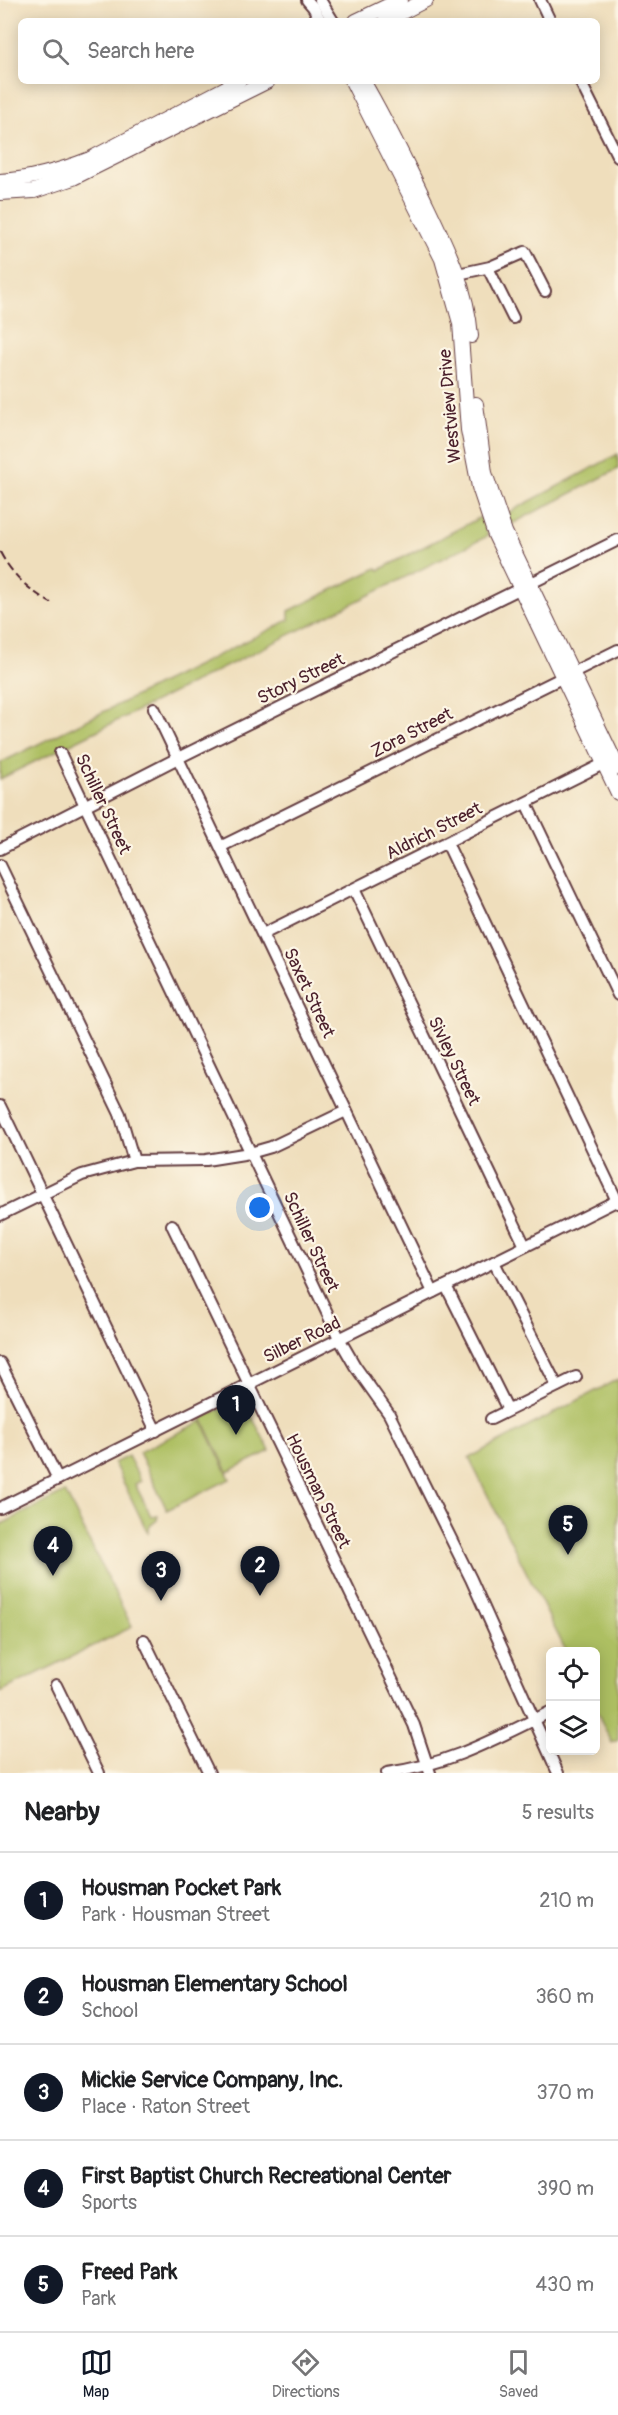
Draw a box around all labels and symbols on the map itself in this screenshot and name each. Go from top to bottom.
street label: Westview Drive [434,348,466,464]
street label: Story Street [254,648,349,710]
street label: Zora Street [367,702,457,763]
street label: Schiller Street [70,750,137,858]
street label: Aldrich Street [382,797,487,865]
street label: Saxet Street [278,944,340,1042]
street label: Sivley Street [423,1013,486,1110]
street label: Schiller Street [278,1188,345,1296]
your location [245,1193,274,1222]
street label: Silber Road [260,1311,344,1369]
pin: 1 [216,1386,256,1435]
street label: Housman Street [280,1430,356,1553]
pin: 5 [548,1506,588,1555]
pin: 4 [34,1526,72,1576]
pin: 2 [240,1546,280,1596]
pin: 3 [142,1552,180,1601]

